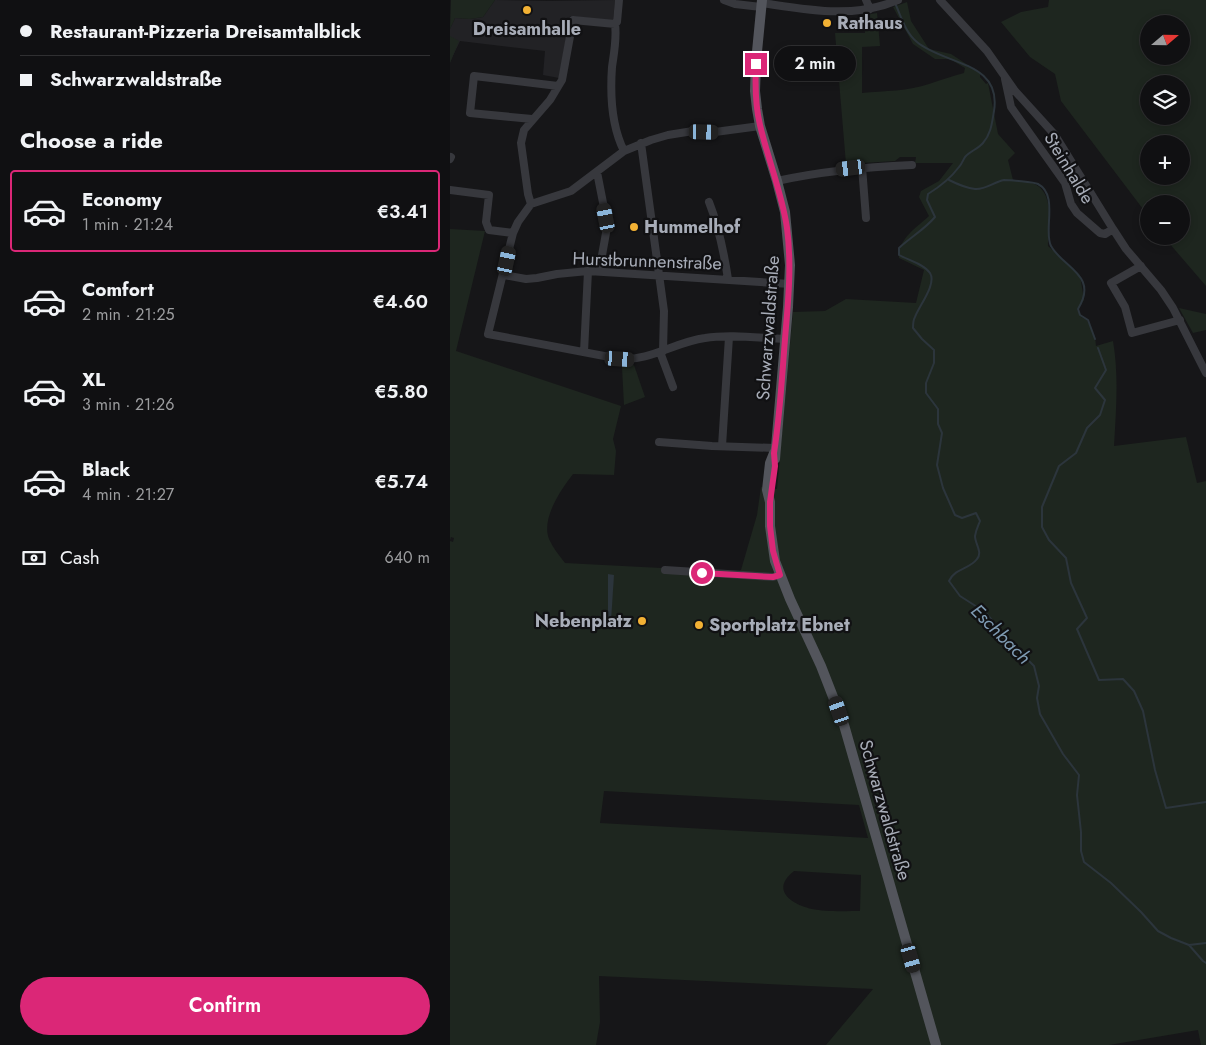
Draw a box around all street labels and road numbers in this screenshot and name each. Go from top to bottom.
street label: Steinhalde [1037,127,1101,209]
street label: Hurstbrunnenstraße [572,245,722,277]
street label: Schwarzwaldstraße [750,255,786,401]
street label: Schwarzwaldstraße [853,737,917,883]

